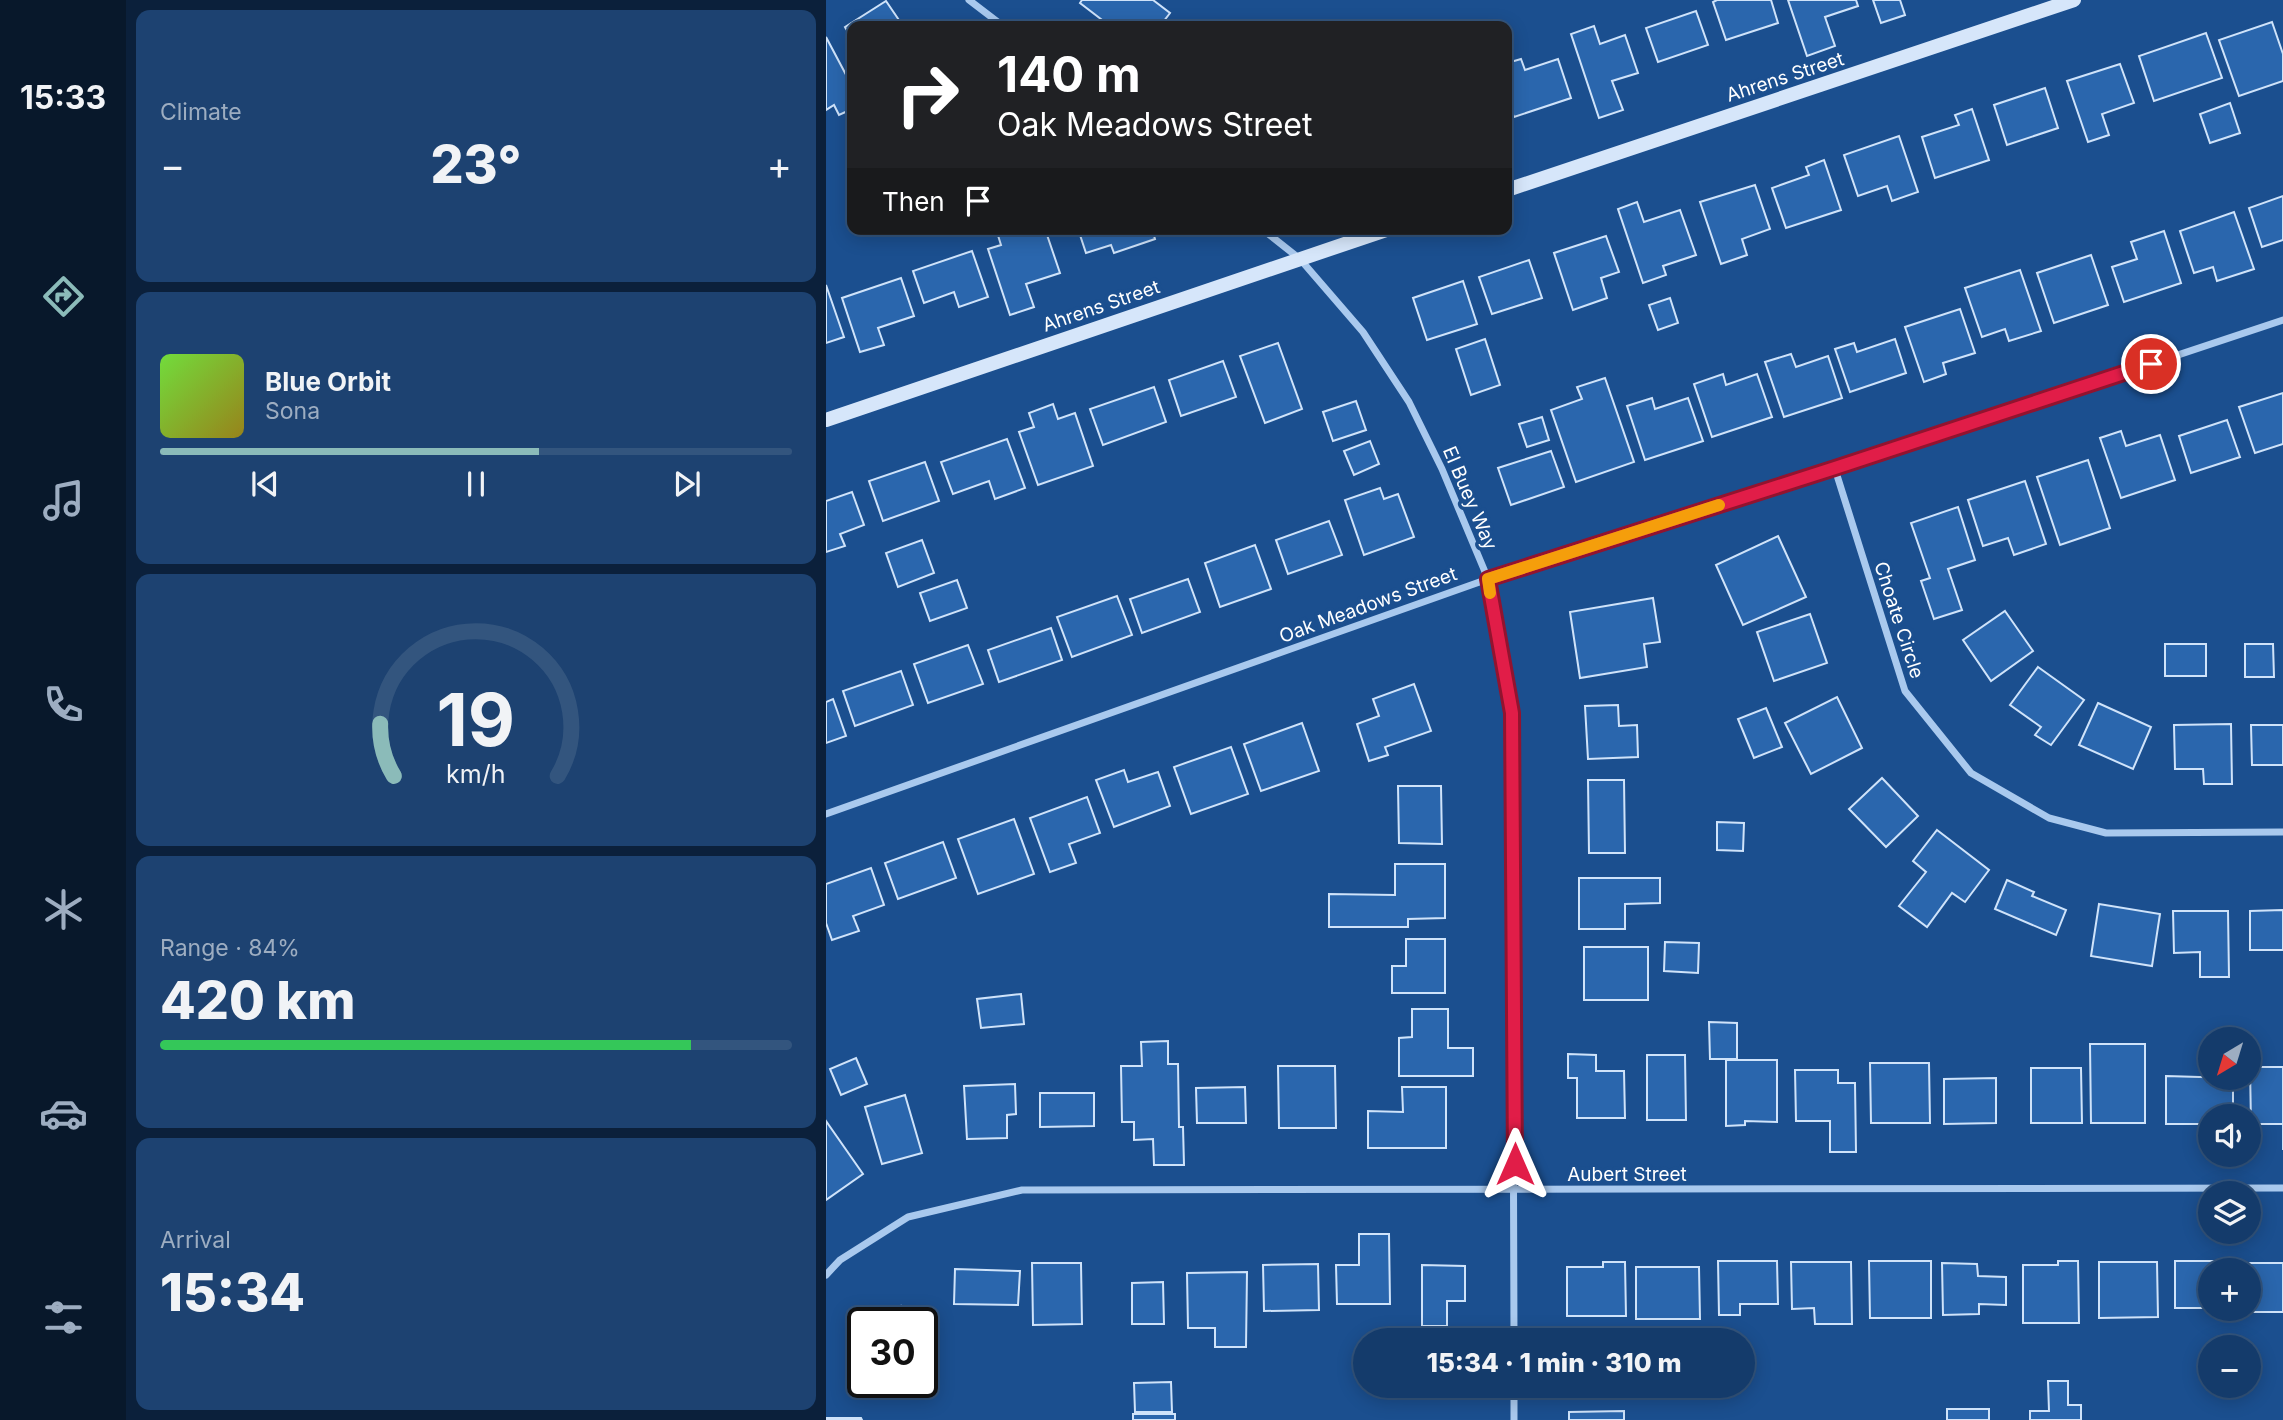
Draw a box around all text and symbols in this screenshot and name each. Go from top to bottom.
text: 140 m [997,45,1141,104]
street label: Ahrens Street [1723,47,1847,107]
icon: right [882,49,973,140]
text: 15:33 [20,78,106,117]
text: Climate [160,98,242,126]
text: Oak Meadows Street [997,105,1312,144]
text: 23° [430,133,522,196]
text: − [160,142,185,188]
text: + [767,142,792,188]
icon: arrive [959,182,997,220]
text: Then [882,186,945,217]
icon: directions [39,272,88,321]
street label: Ahrens Street [1039,275,1163,337]
pin [2121,334,2181,394]
icon: arrive [2132,345,2170,383]
text: Blue Orbit [265,366,391,397]
text: Sona [265,397,320,425]
street label: El Buey Way [1438,443,1502,554]
icon: previous [246,465,284,503]
icon: pause [457,465,495,503]
icon: next [668,465,706,503]
icon: music [39,476,88,525]
street label: Choate Circle [1869,559,1929,681]
street label: Oak Meadows Street [1276,562,1460,648]
text: 19 [437,675,515,764]
icon: phone [39,680,88,729]
text: km/h [446,759,506,789]
icon: climate [39,885,88,934]
text: Range · 84% [160,934,300,962]
text: 420 km [160,969,355,1032]
north arrow [2198,1027,2261,1090]
map controls [2198,1027,2261,1398]
icon: car [39,1089,88,1138]
button: sound [2198,1104,2261,1167]
position arrow [1478,1127,1552,1201]
street label: Aubert Street [1567,1163,1687,1186]
button: layers [2198,1181,2261,1244]
text: Arrival [160,1226,231,1254]
button: + [2198,1258,2261,1321]
text: 15:34 [160,1261,305,1324]
icon: filters [39,1293,88,1342]
speed limit sign: 30 [847,1307,938,1398]
button: − [2198,1335,2261,1398]
text: 15:34 · 1 min · 310 m [1426,1347,1682,1378]

